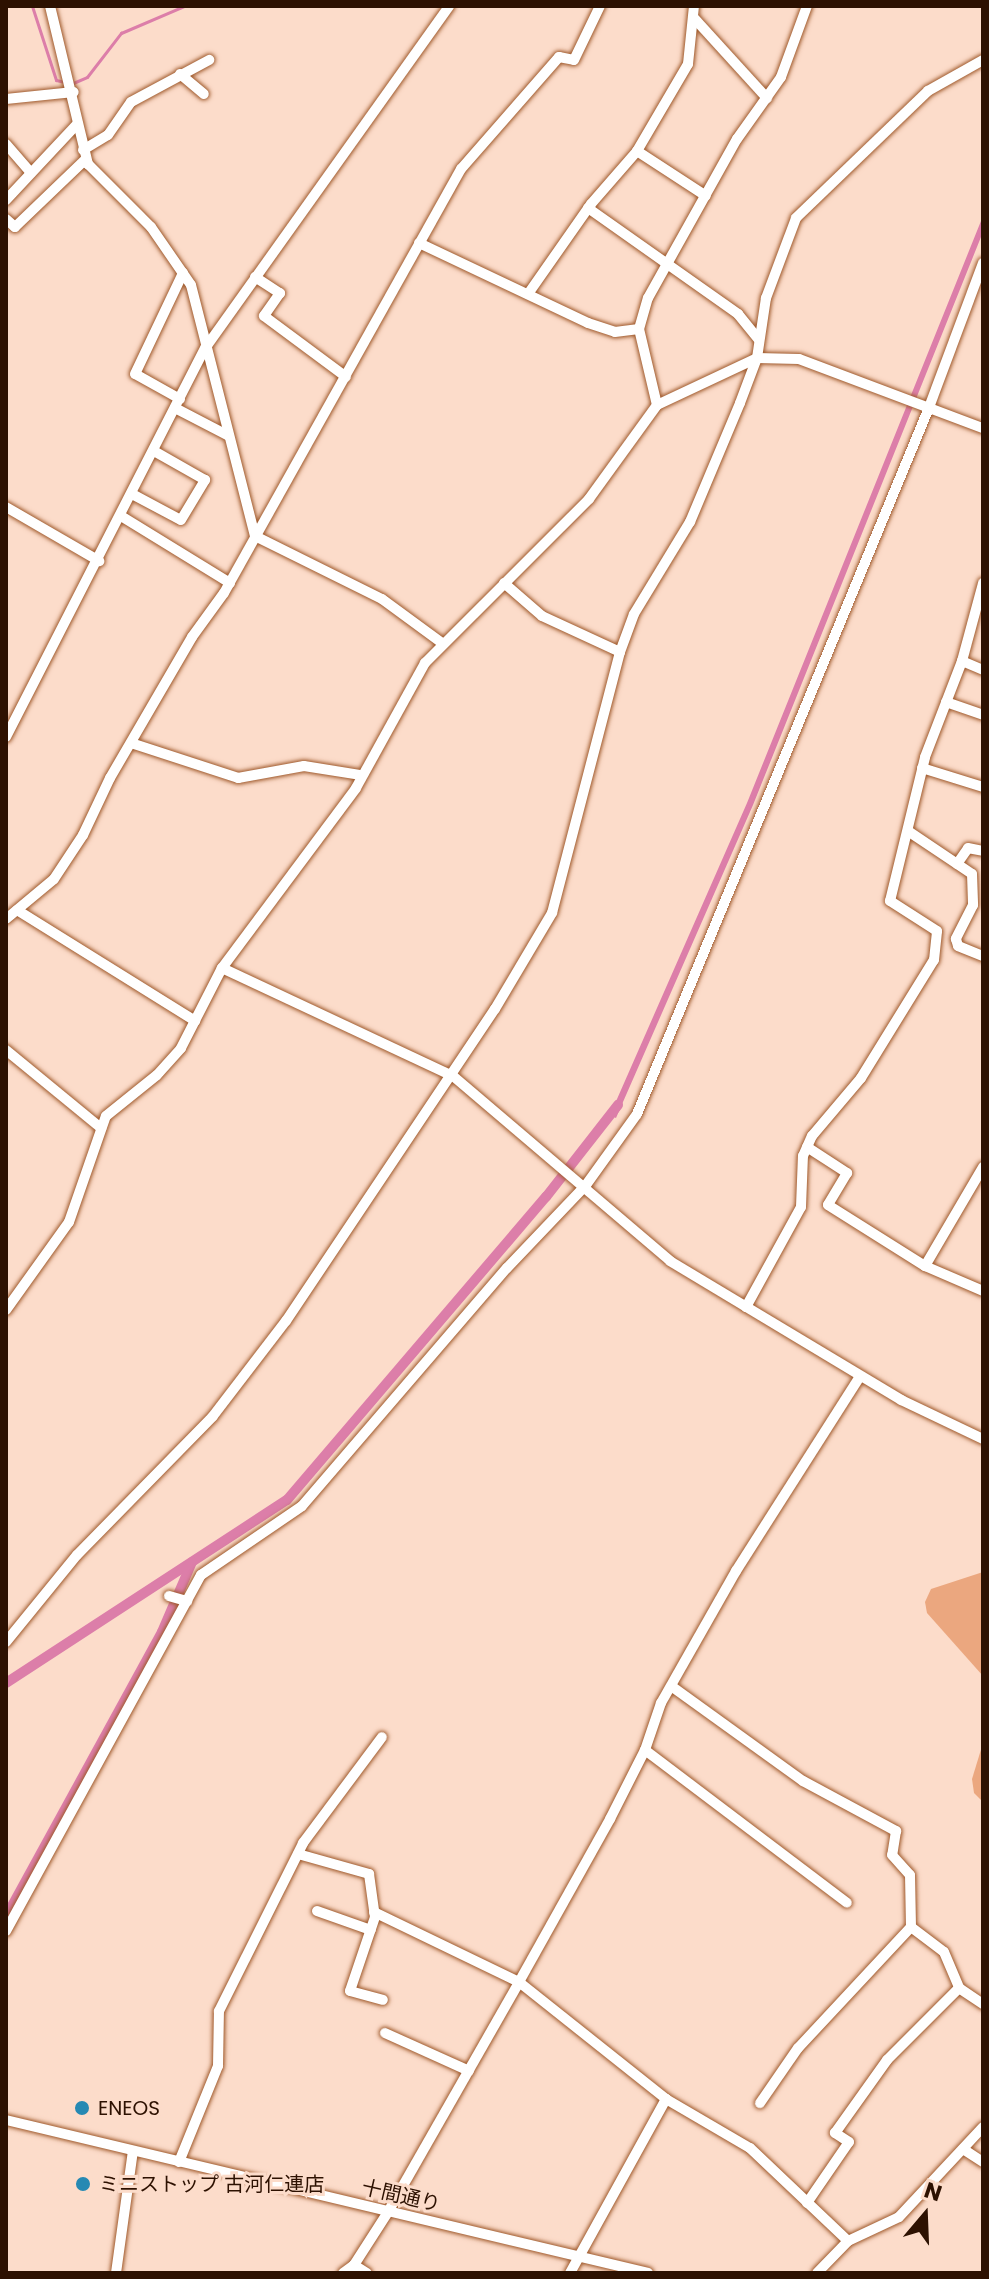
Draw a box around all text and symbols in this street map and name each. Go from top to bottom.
place label: ENEOS [98,2096,160,2120]
marker: ENEOS [73,2099,91,2117]
place label: ミニストップ 古河仁連店 [99,2172,324,2196]
text: N [920,2174,946,2209]
marker: ミニストップ 古河仁連店 [74,2175,92,2193]
street label: 十間通り [359,2175,443,2217]
north arrow [885,2175,965,2255]

